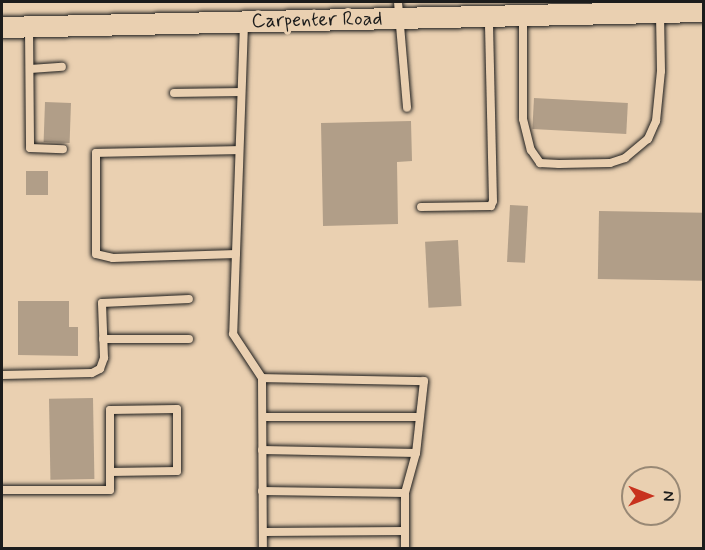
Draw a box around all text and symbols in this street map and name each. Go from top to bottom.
street label: Carpenter Road [251,7,383,33]
north arrow [621,466,681,526]
text: N [657,491,678,501]

